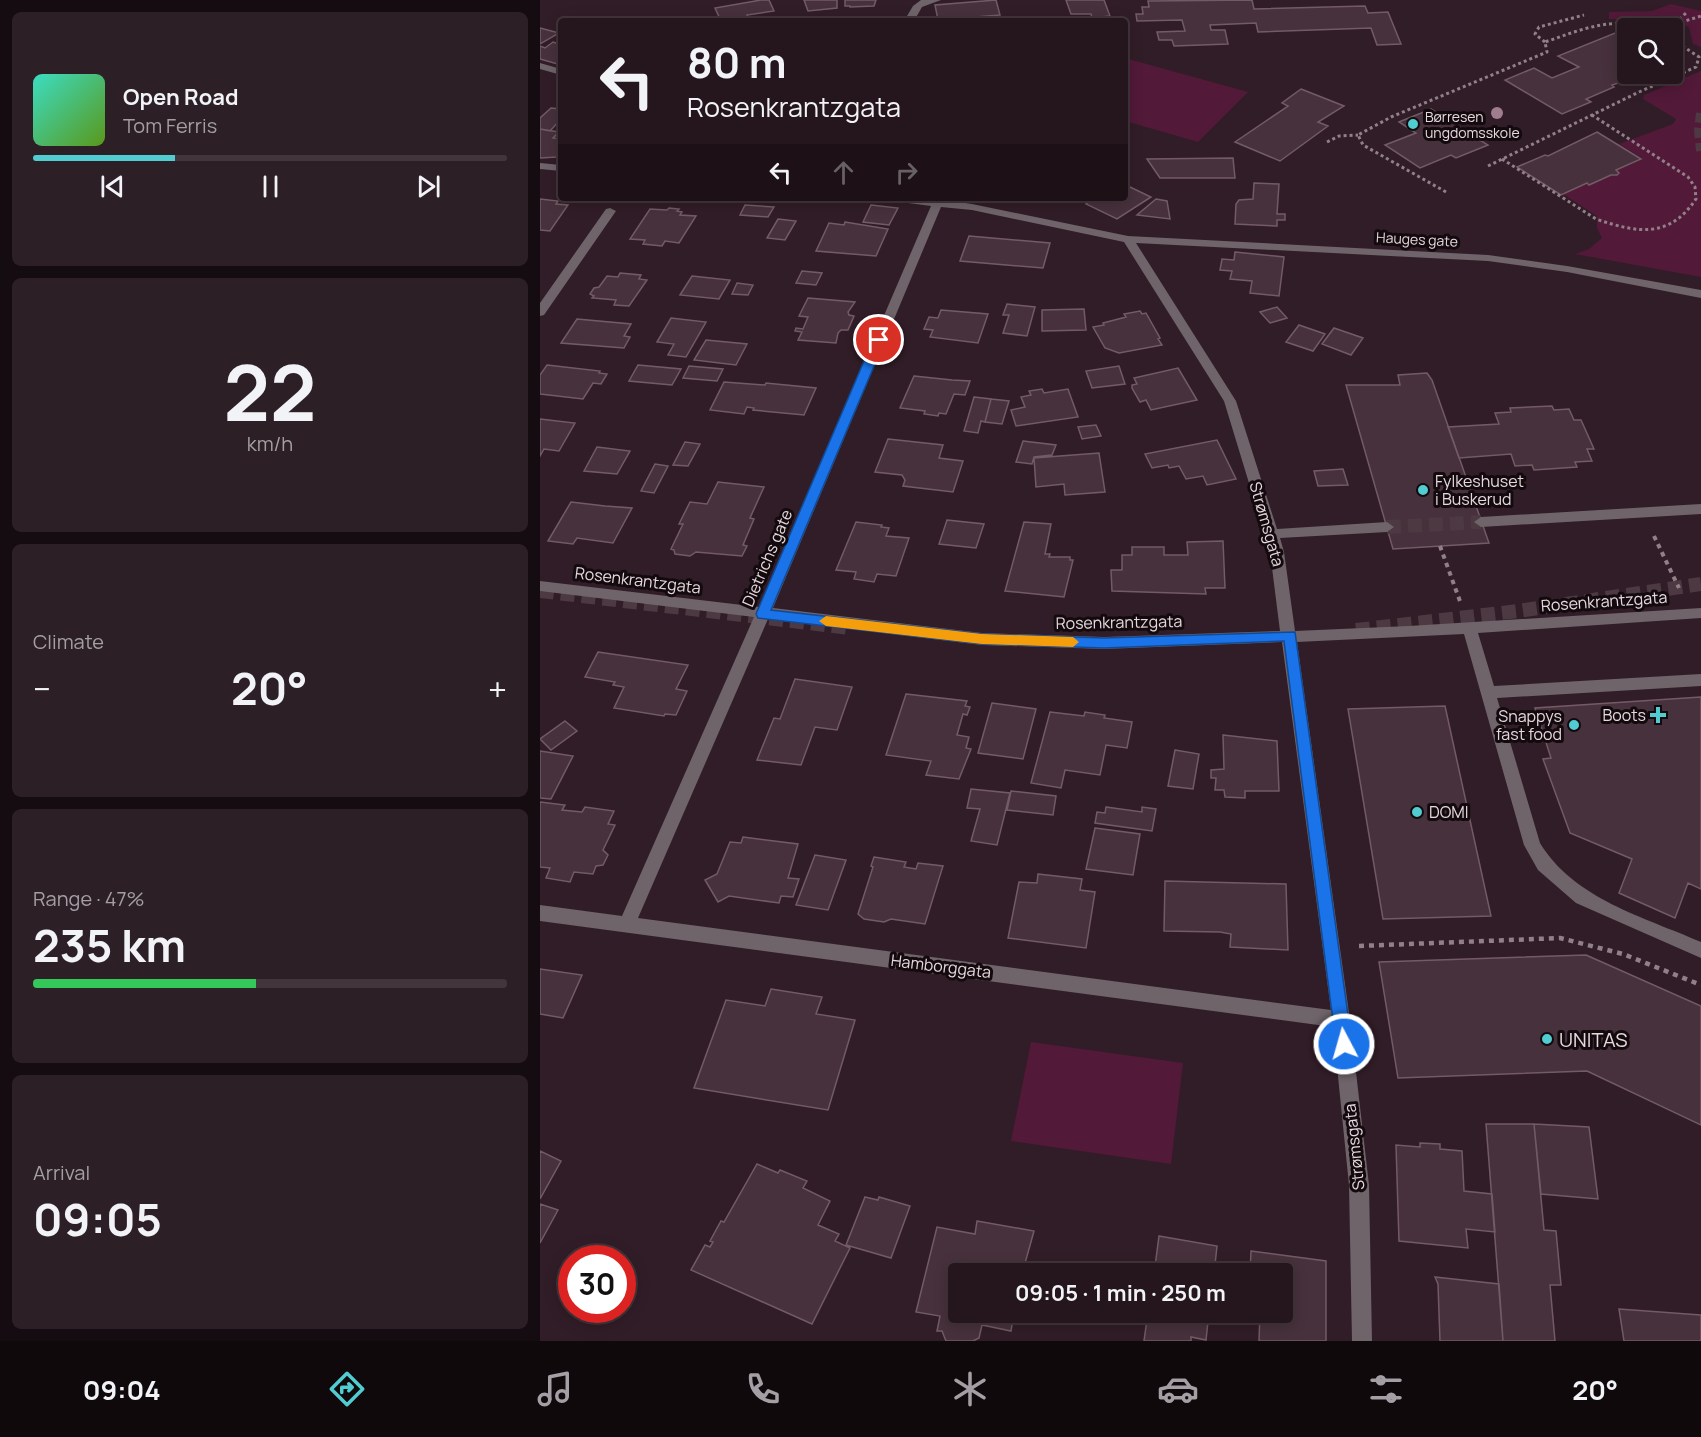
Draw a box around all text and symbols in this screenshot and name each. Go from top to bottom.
map controls [1617,18,1683,84]
button: search [1617,18,1683,84]
text: 80 m [687,33,787,91]
icon: left [588,42,666,120]
text: Open Road [123,82,238,112]
text: Rosenkrantzgata [687,88,901,125]
place label: Børresen ungdomsskole [1425,107,1520,142]
text: Tom Ferris [123,112,217,139]
marker: Børresen ungdomsskole [1406,117,1420,131]
icon: left [764,156,797,189]
icon: ahead [827,156,860,189]
icon: right [890,156,923,189]
icon: previous [96,170,129,203]
icon: pause [254,170,287,203]
icon: next [412,170,445,203]
street label: Hauges gate [1376,227,1458,251]
pin [853,314,904,365]
icon: arrive [862,323,895,356]
text: 22 [224,338,316,444]
text: km/h [247,430,293,457]
place label: Fylkeshuset i Buskerud [1435,470,1524,510]
street label: Strømsgata [1244,479,1290,569]
marker: Fylkeshuset i Buskerud [1416,483,1430,497]
street label: Dietrichs gate [737,506,797,610]
street label: Rosenkrantzgata [574,561,702,599]
street label: Rosenkrantzgata [1540,586,1668,616]
street label: Rosenkrantzgata [1055,610,1183,634]
text: Climate [33,628,104,655]
text: 20° [231,657,308,719]
text: − [33,666,51,711]
text: + [488,666,507,711]
place label: Boots [1602,704,1646,726]
place label: Snappys fast food [1496,705,1562,745]
marker: Boots [1651,708,1665,722]
marker: Snappys fast food [1567,718,1581,732]
place label: DOMI [1429,801,1469,823]
marker: DOMI [1410,805,1424,819]
text: Range · 47% [33,885,145,912]
text: 235 km [33,914,186,976]
street label: Hamborggata [890,949,992,983]
position arrow [1312,1012,1376,1076]
place label: UNITAS [1559,1026,1628,1053]
marker: UNITAS [1540,1032,1554,1046]
street label: Strømsgata [1339,1103,1369,1191]
text: Arrival [33,1159,90,1186]
text: 09:05 [33,1188,162,1250]
speed limit sign: 30 [558,1245,636,1323]
text: 09:05 · 1 min · 250 m [1015,1278,1226,1308]
icon: directions [326,1368,368,1410]
icon: music [534,1368,576,1410]
icon: phone [742,1368,784,1410]
icon: climate [949,1368,991,1410]
icon: car [1157,1368,1199,1410]
icon: filters [1365,1368,1407,1410]
text: 09:04 [83,1371,161,1408]
text: 20° [1572,1371,1618,1408]

